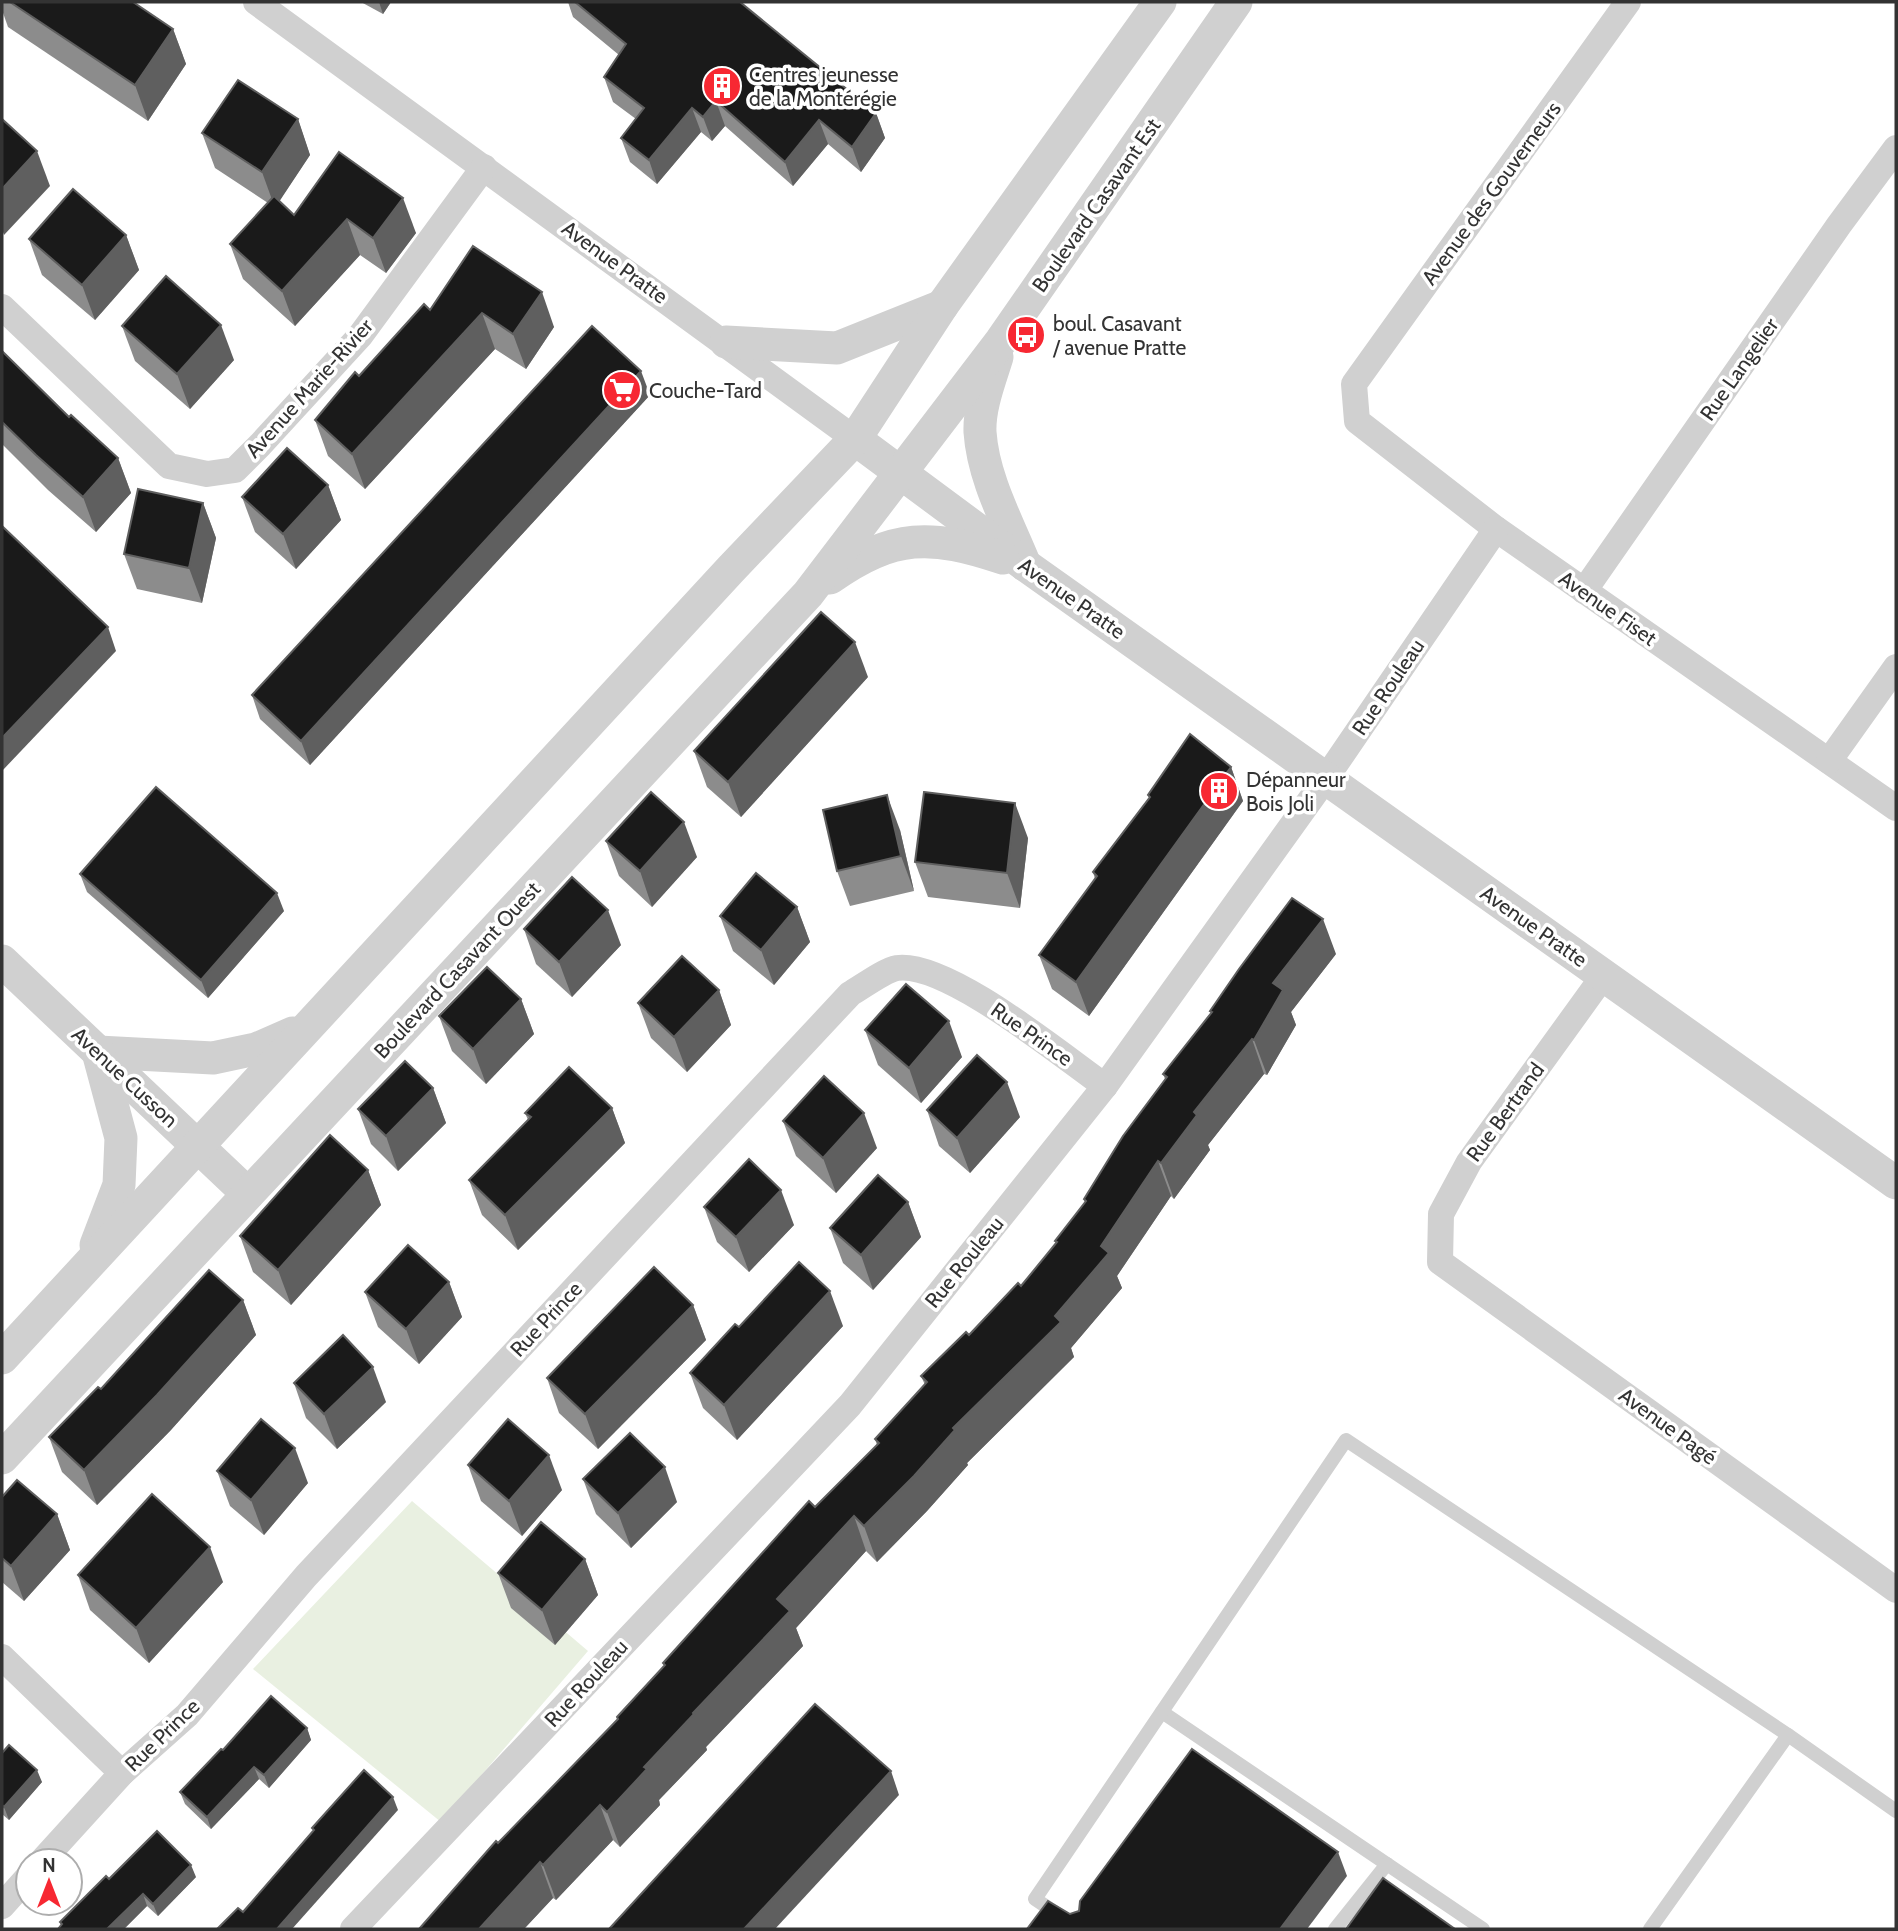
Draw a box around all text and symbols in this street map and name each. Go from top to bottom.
place label: Centres jeunesse de la Montérégie [749,62,899,111]
building icon: Centres jeunesse de la Montérégie [701,65,743,107]
street label: Avenue des Gouverneurs [1416,96,1566,289]
street label: Boulevard Casavant Est [1027,113,1165,297]
street label: Avenue Pratte [557,215,673,309]
place label: boul. Casavant / avenue Pratte [1052,311,1187,360]
street label: Avenue Marie-Rivier [240,313,378,463]
street label: Rue Langelier [1695,313,1784,425]
bus stop icon: boul. Casavant / avenue Pratte [1005,314,1047,356]
supermarket icon: Couche-Tard [601,369,643,411]
place label: Couche-Tard [649,378,762,403]
street label: Avenue Pratte [1014,552,1130,644]
street label: Avenue Fiset [1554,565,1662,651]
street label: Rue Rouleau [1347,634,1429,740]
place label: Dépanneur Bois Joli [1246,767,1346,816]
building icon: Dépanneur Bois Joli [1198,770,1240,812]
street label: Boulevard Casavant Ouest [369,877,545,1063]
street label: Avenue Pratte [1476,880,1592,972]
street label: Rue Prince [986,997,1078,1071]
street label: Avenue Cusson [67,1022,183,1132]
street label: Rue Bertrand [1461,1058,1549,1166]
street label: Rue Rouleau [920,1211,1008,1313]
street label: Rue Prince [505,1276,587,1362]
street label: Avenue Pagé [1614,1382,1722,1470]
street label: Rue Rouleau [539,1634,633,1732]
street label: Rue Prince [120,1693,205,1777]
north arrow [14,1847,84,1917]
text: N [42,1854,56,1877]

